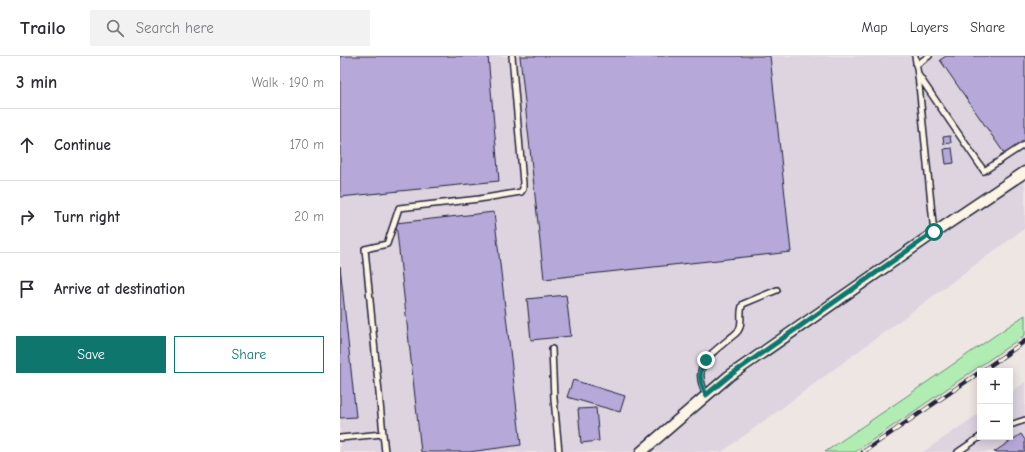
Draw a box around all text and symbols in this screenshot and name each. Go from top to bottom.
search box [90,10,370,46]
text: Trailo [20,17,66,39]
icon: search [104,17,126,39]
text: Search here [136,19,214,37]
text: Map [861,19,888,36]
text: Layers [910,19,948,36]
text: Share [970,19,1005,36]
text: 3 min [16,73,57,92]
text: Walk · 190 m [252,75,324,90]
icon: ahead [16,134,38,156]
text: Continue [54,136,111,154]
text: 170 m [290,137,324,152]
icon: right [16,206,38,228]
text: Turn right [54,208,120,226]
text: 20 m [294,209,324,224]
route start [925,223,943,241]
icon: arrive [16,278,38,300]
text: Arrive at destination [54,280,185,298]
button: Save [16,336,166,373]
button: Share [174,336,324,373]
route end [697,351,715,369]
map controls [977,368,1013,440]
button: + [977,368,1013,404]
button: − [977,404,1013,440]

